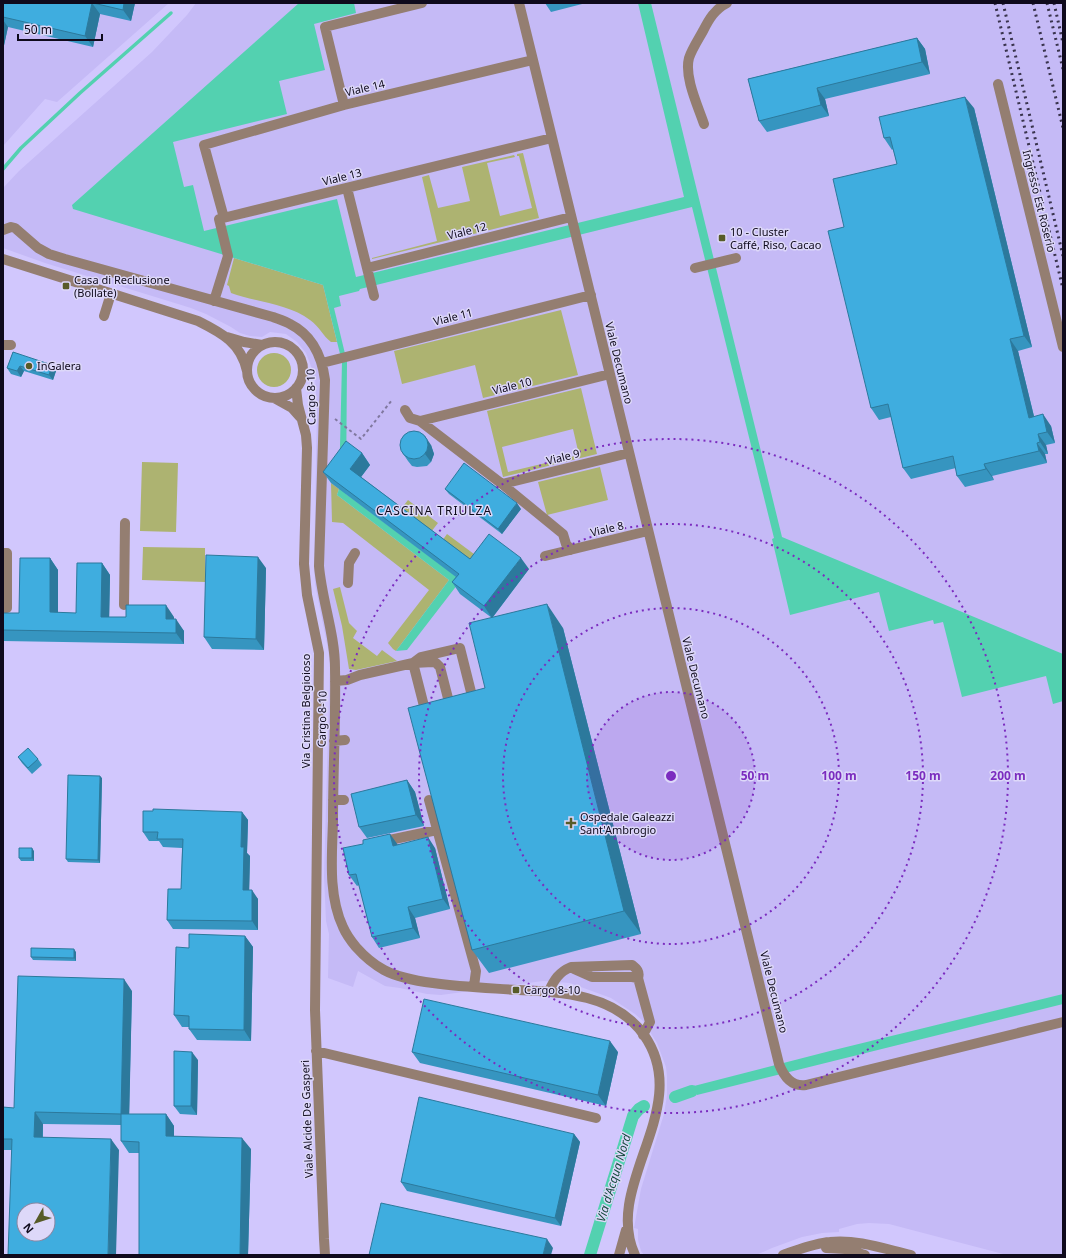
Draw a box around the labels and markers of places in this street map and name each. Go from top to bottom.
place label: 10 - Cluster Caffé, Riso, Cacao [730,224,822,252]
marker: 10 - Cluster Caffé, Riso, Cacao [717,233,727,243]
place label: Casa di Reclusione (Bollate) [74,272,170,300]
marker: Casa di Reclusione (Bollate) [61,281,71,291]
place label: InGalera [37,358,81,373]
marker: InGalera [24,361,34,371]
centre of rings [664,769,678,783]
place label: Ospedale Galeazzi Sant'Ambrogio [580,809,674,837]
marker: Ospedale Galeazzi Sant'Ambrogio [565,817,577,829]
place label: Cargo 8-10 [524,982,580,997]
marker: Cargo 8-10 [511,985,521,995]

